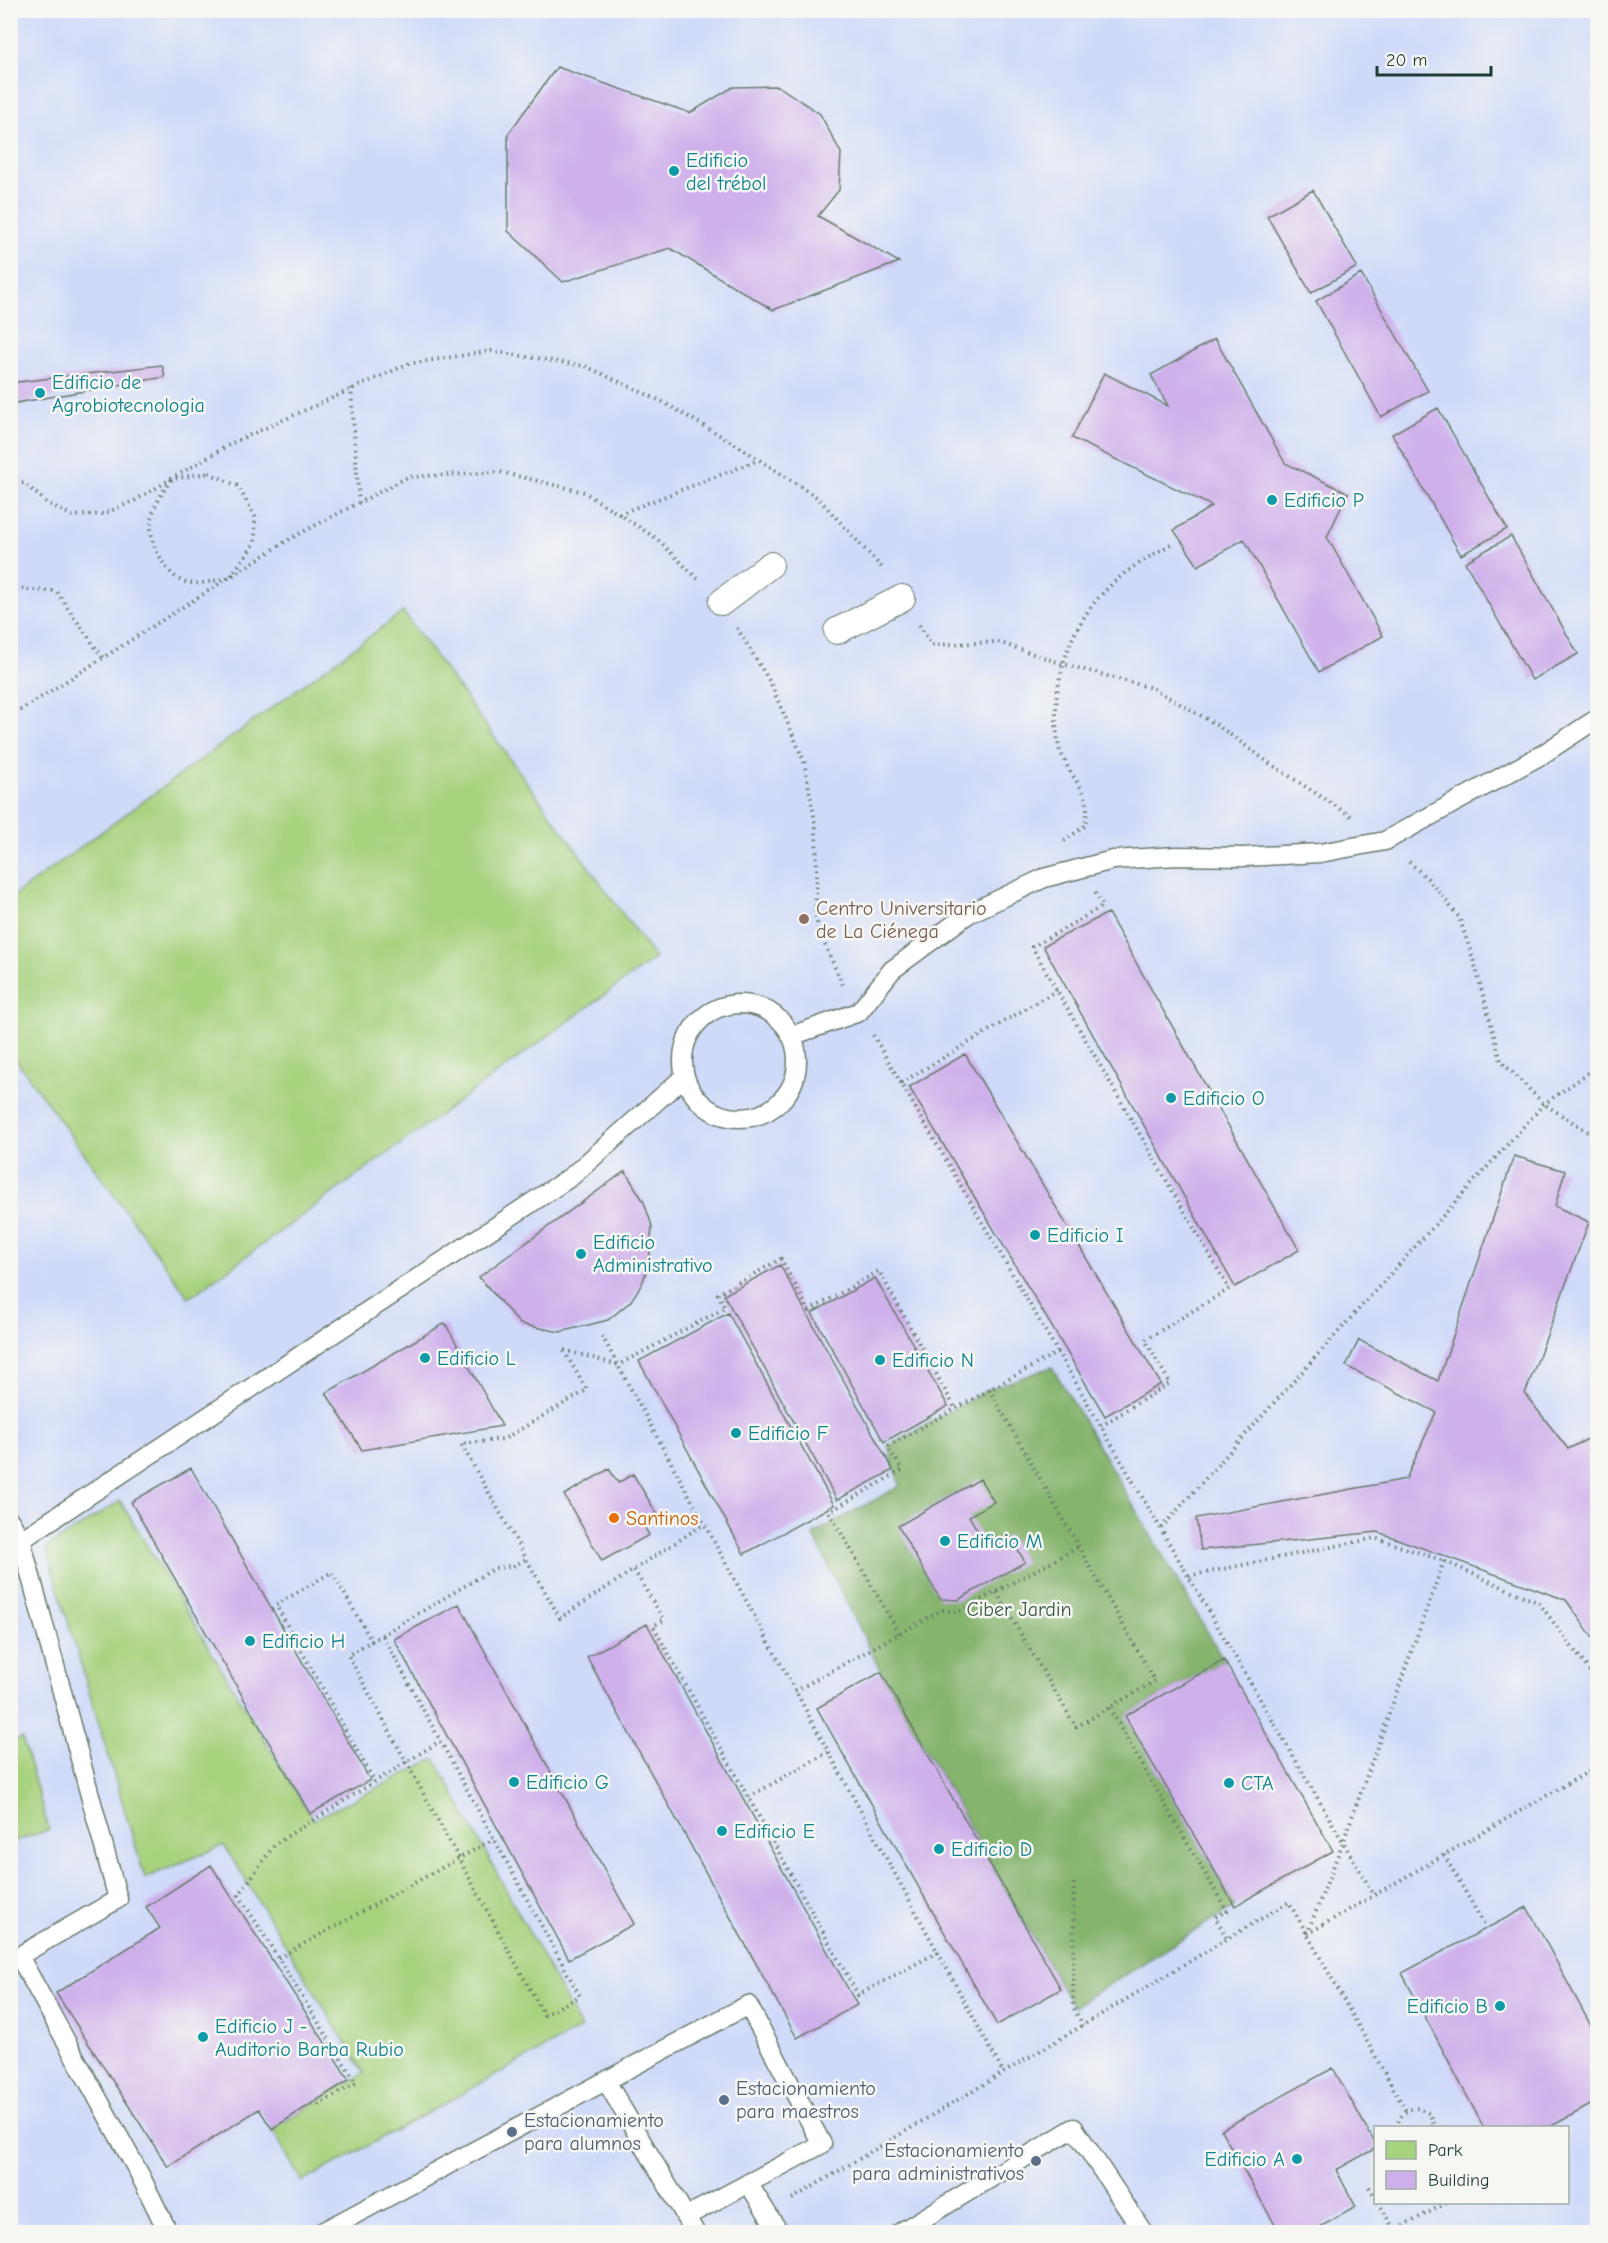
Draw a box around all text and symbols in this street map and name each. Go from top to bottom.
scale bar [1377,39,1491,77]
text: 20 m [1386,50,1427,71]
place label: Edificio del trébol [686,149,766,195]
marker: Edificio del trébol [667,164,681,178]
place label: Edificio de Agrobiotecnologia [52,371,205,417]
marker: Edificio de Agrobiotecnologia [33,386,47,400]
place label: Edificio P [1284,489,1364,512]
marker: Edificio P [1265,493,1279,507]
place label: Centro Universitario de La Ciénega [816,897,987,943]
marker: Centro Universitario de La Ciénega [797,912,811,926]
place label: Edificio O [1183,1087,1265,1110]
marker: Edificio O [1164,1091,1178,1105]
place label: Edificio I [1047,1224,1124,1247]
marker: Edificio I [1028,1228,1042,1242]
place label: Edificio Administrativo [593,1231,713,1277]
marker: Edificio Administrativo [574,1247,588,1261]
place label: Edificio L [437,1347,516,1370]
place label: Edificio N [892,1349,974,1372]
marker: Edificio L [418,1351,432,1365]
marker: Edificio N [873,1353,887,1367]
place label: Edificio F [748,1422,829,1445]
marker: Edificio F [729,1426,743,1440]
place label: Santinos [626,1507,699,1530]
marker: Santinos [607,1511,621,1525]
place label: Edificio M [957,1530,1043,1553]
marker: Edificio M [938,1534,952,1548]
park label: Ciber Jardin [966,1598,1072,1621]
place label: Edificio H [262,1630,345,1653]
marker: Edificio H [243,1634,257,1648]
place label: Edificio G [526,1771,609,1794]
place label: CTA [1241,1772,1274,1795]
marker: Edificio G [507,1775,521,1789]
marker: CTA [1222,1776,1236,1790]
place label: Edificio E [734,1820,815,1843]
marker: Edificio E [715,1824,729,1838]
place label: Edificio D [951,1838,1032,1861]
marker: Edificio D [932,1842,946,1856]
place label: Edificio B [1407,1995,1488,2018]
marker: Edificio B [1493,1999,1507,2013]
place label: Edificio J - Auditorio Barba Rubio [215,2015,404,2061]
marker: Edificio J - Auditorio Barba Rubio [196,2030,210,2044]
place label: Estacionamiento para maestros [736,2077,876,2123]
marker: Estacionamiento para maestros [717,2093,731,2107]
place label: Estacionamiento para alumnos [524,2109,664,2155]
marker: Estacionamiento para alumnos [505,2125,519,2139]
legend [1374,2126,1569,2204]
place label: Estacionamiento para administrativos [852,2139,1024,2185]
text: Park [1428,2140,1463,2161]
place label: Edificio A [1205,2148,1285,2171]
marker: Edificio A [1290,2152,1304,2166]
marker: Estacionamiento para administrativos [1029,2154,1043,2168]
text: Building [1428,2170,1490,2191]

